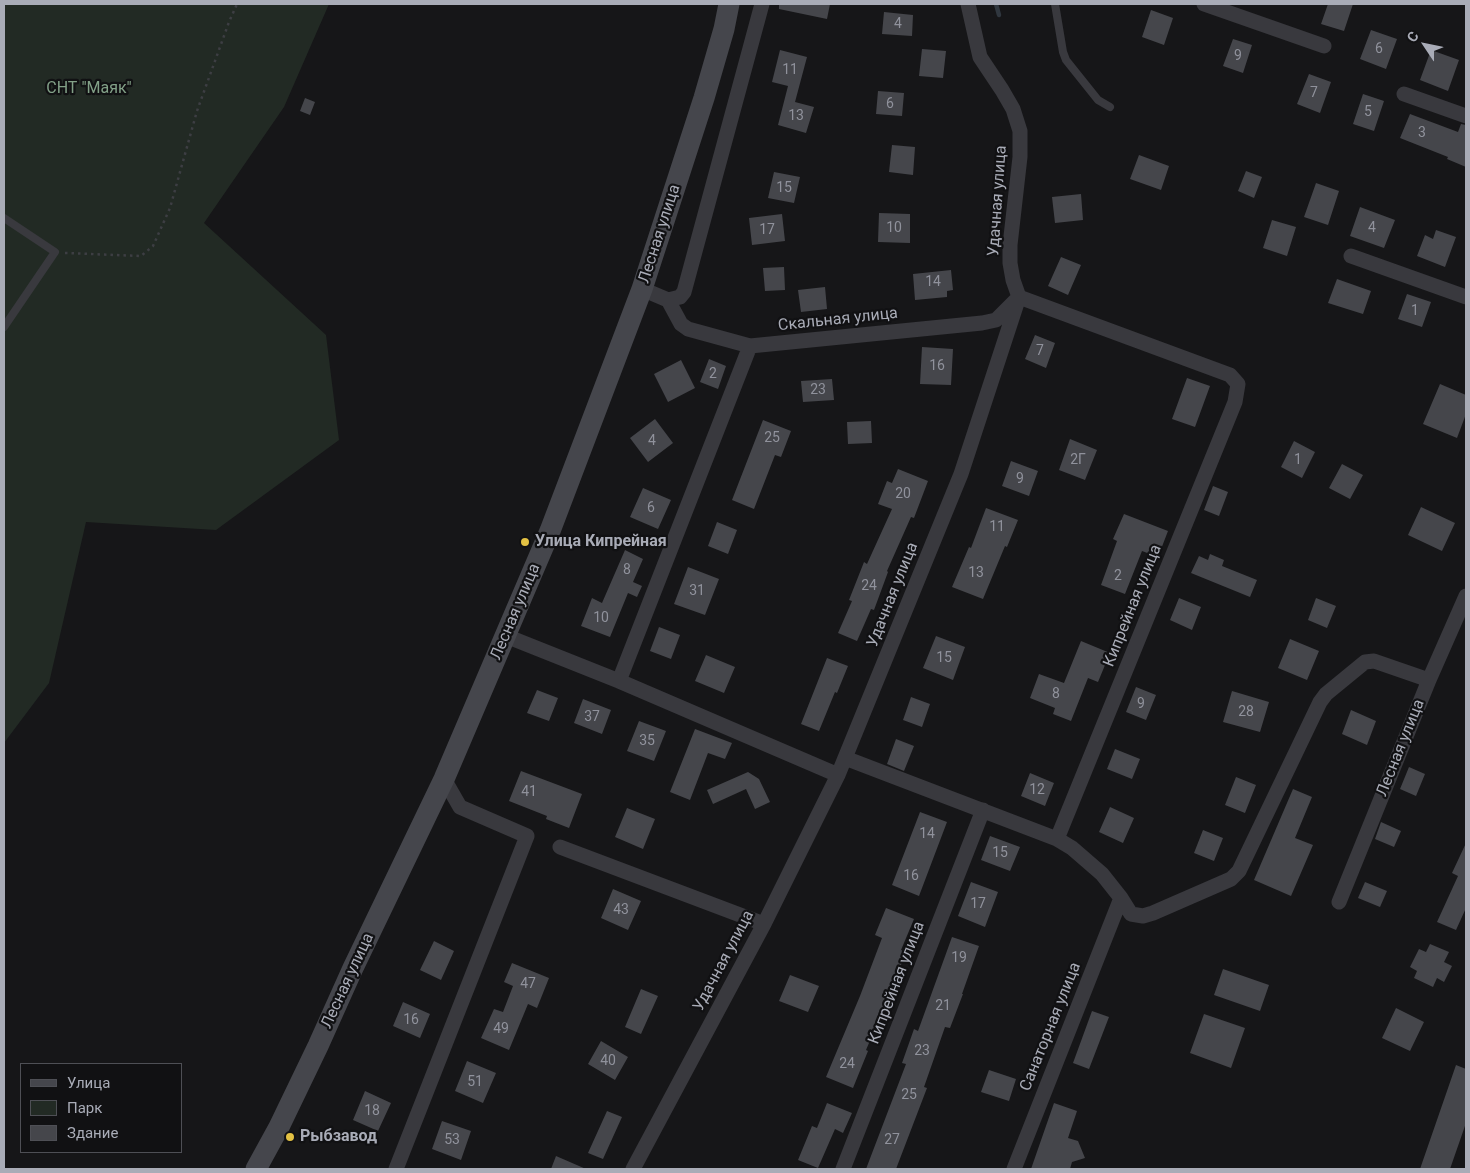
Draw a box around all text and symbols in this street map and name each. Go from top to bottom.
house number: 4 [894,16,902,32]
north arrow [1400,20,1450,70]
text: С [1403,28,1422,45]
house number: 6 [1375,41,1383,57]
house number: 9 [1234,48,1242,64]
house number: 11 [782,62,798,78]
park label: СНТ "Маяк" [46,79,132,99]
house number: 7 [1310,85,1318,101]
house number: 6 [886,96,894,112]
house number: 5 [1364,104,1372,120]
house number: 13 [788,108,804,124]
house number: 3 [1418,125,1426,141]
street label: Удачная улица [985,145,1011,257]
house number: 15 [776,180,792,196]
street label: Лесная улица [635,182,685,286]
house number: 10 [886,220,902,236]
house number: 4 [1368,220,1376,236]
house number: 17 [759,222,775,238]
house number: 14 [925,274,941,290]
house number: 1 [1411,303,1419,319]
street label: Скальная улица [777,304,899,336]
house number: 7 [1036,343,1044,359]
house number: 16 [929,358,945,374]
house number: 2 [709,366,717,382]
house number: 23 [810,382,826,398]
house number: 25 [764,430,780,446]
house number: 4 [648,433,656,449]
house number: 2Г [1070,452,1086,468]
house number: 1 [1294,452,1302,468]
house number: 9 [1016,471,1024,487]
house number: 20 [895,486,911,502]
house number: 6 [647,500,655,516]
house number: 11 [989,519,1005,535]
place label: Улица Кипрейная [535,532,667,552]
marker: Улица Кипрейная [519,536,531,548]
street label: Удачная улица [863,540,923,650]
street label: Кипрейная улица [1100,542,1166,670]
street label: Лесная улица [487,561,545,663]
house number: 8 [623,562,631,578]
house number: 13 [968,565,984,581]
house number: 2 [1114,568,1122,584]
house number: 24 [861,578,877,594]
house number: 31 [689,583,705,599]
house number: 10 [593,610,609,626]
house number: 15 [936,650,952,666]
house number: 8 [1052,686,1060,702]
house number: 9 [1137,696,1145,712]
street label: Лесная улица [1373,697,1429,799]
house number: 28 [1238,704,1254,720]
house number: 37 [584,709,600,725]
house number: 35 [639,733,655,749]
house number: 12 [1029,782,1045,798]
house number: 41 [521,784,537,800]
house number: 14 [919,826,935,842]
house number: 15 [992,845,1008,861]
house number: 16 [903,868,919,884]
house number: 17 [970,896,986,912]
house number: 43 [613,902,629,918]
street label: Удачная улица [689,907,759,1015]
street label: Кипрейная улица [865,919,929,1047]
street label: Лесная улица [318,930,378,1032]
house number: 19 [951,950,967,966]
street label: Санаторная улица [1016,960,1086,1094]
house number: 47 [520,976,536,992]
house number: 21 [935,998,951,1014]
house number: 16 [403,1012,419,1028]
house number: 49 [493,1021,509,1037]
house number: 23 [914,1043,930,1059]
house number: 40 [600,1053,616,1069]
house number: 24 [839,1056,855,1072]
legend [20,1063,182,1153]
text: Улица [67,1074,110,1092]
house number: 51 [467,1074,483,1090]
house number: 25 [901,1087,917,1103]
text: Парк [67,1099,102,1117]
house number: 18 [364,1103,380,1119]
text: Здание [67,1124,118,1142]
place label: Рыбзавод [300,1127,377,1147]
marker: Рыбзавод [284,1131,296,1143]
house number: 53 [444,1132,460,1148]
house number: 27 [884,1132,900,1148]

